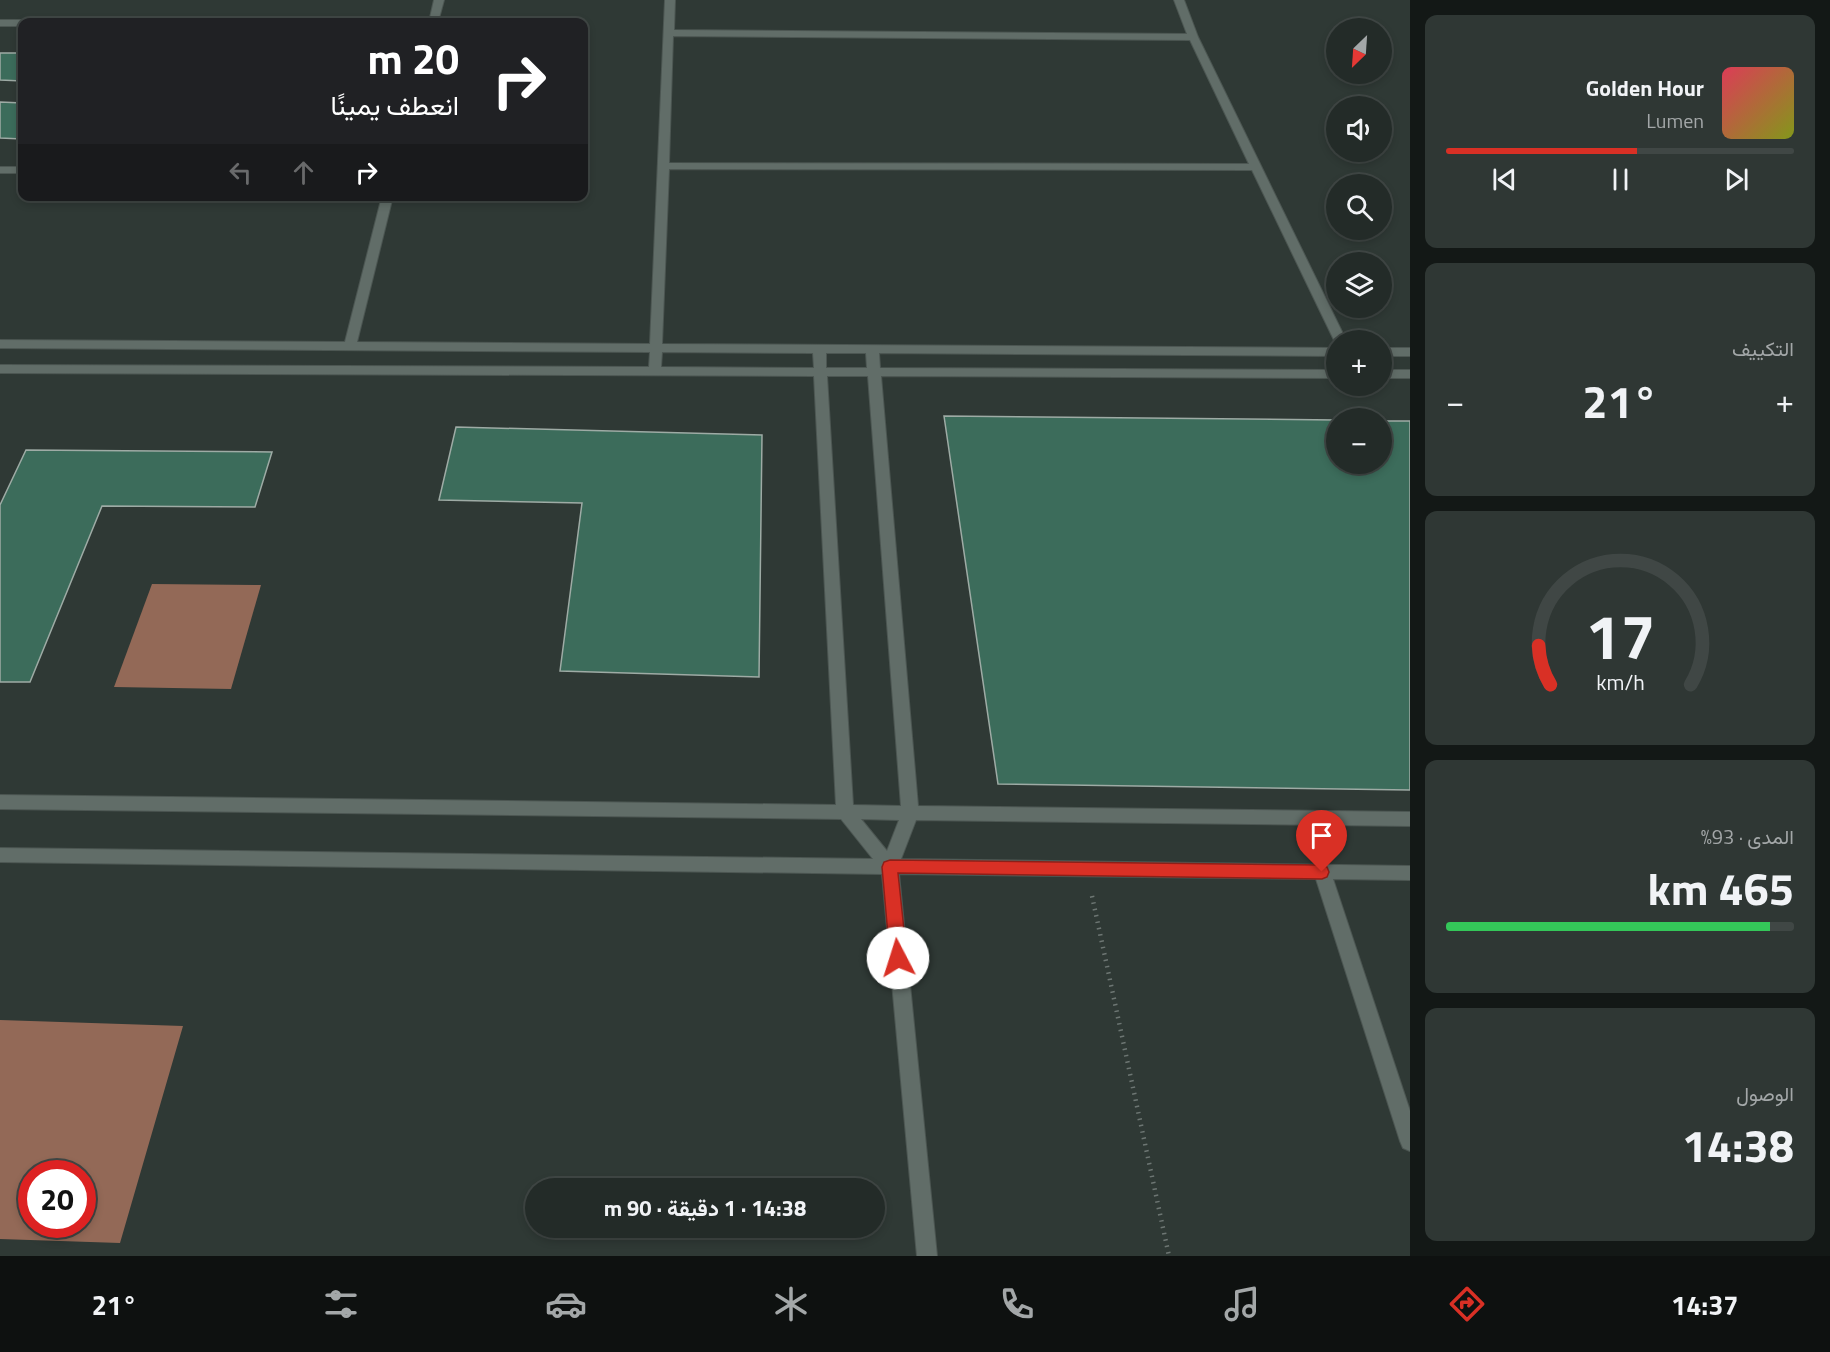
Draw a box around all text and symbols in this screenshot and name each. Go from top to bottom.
north arrow [1326,18,1392,84]
map controls [1326,18,1392,474]
text: 20 m [367,26,459,90]
icon: right [480,42,558,120]
text: Golden Hour [1586,71,1704,105]
text: انعطف يمينًا [330,84,459,125]
button: sound [1326,96,1392,162]
text: Lumen [1646,105,1704,136]
icon: left [224,156,257,189]
icon: ahead [287,156,320,189]
icon: right [350,156,383,189]
icon: previous [1488,163,1521,196]
icon: pause [1604,163,1637,196]
icon: next [1720,163,1753,196]
button: search [1326,174,1392,240]
button: layers [1326,252,1392,318]
button: + [1326,330,1392,396]
text: التكييف [1732,333,1794,364]
text: 21° [1582,367,1658,435]
text: − [1446,376,1464,426]
text: + [1776,376,1794,426]
button: − [1326,408,1392,474]
text: 17 [1585,588,1655,683]
text: km/h [1596,666,1644,698]
pin [1296,810,1347,872]
icon: arrive [1305,819,1338,852]
text: المدى · 93% [1701,821,1794,852]
text: 465 km [1648,854,1794,922]
position arrow [866,926,930,990]
text: الوصول [1736,1078,1794,1109]
text: 14:38 [1682,1111,1794,1179]
speed limit sign: 20 [18,1160,96,1238]
text: 14:38 · 1 دقيقة · 90 m [604,1191,806,1225]
icon: filters [320,1283,362,1325]
icon: car [545,1283,587,1325]
icon: climate [770,1283,812,1325]
icon: phone [996,1283,1038,1325]
icon: music [1221,1283,1263,1325]
icon: directions [1446,1283,1488,1325]
text: 21° [92,1284,137,1325]
text: 14:37 [1671,1284,1738,1325]

